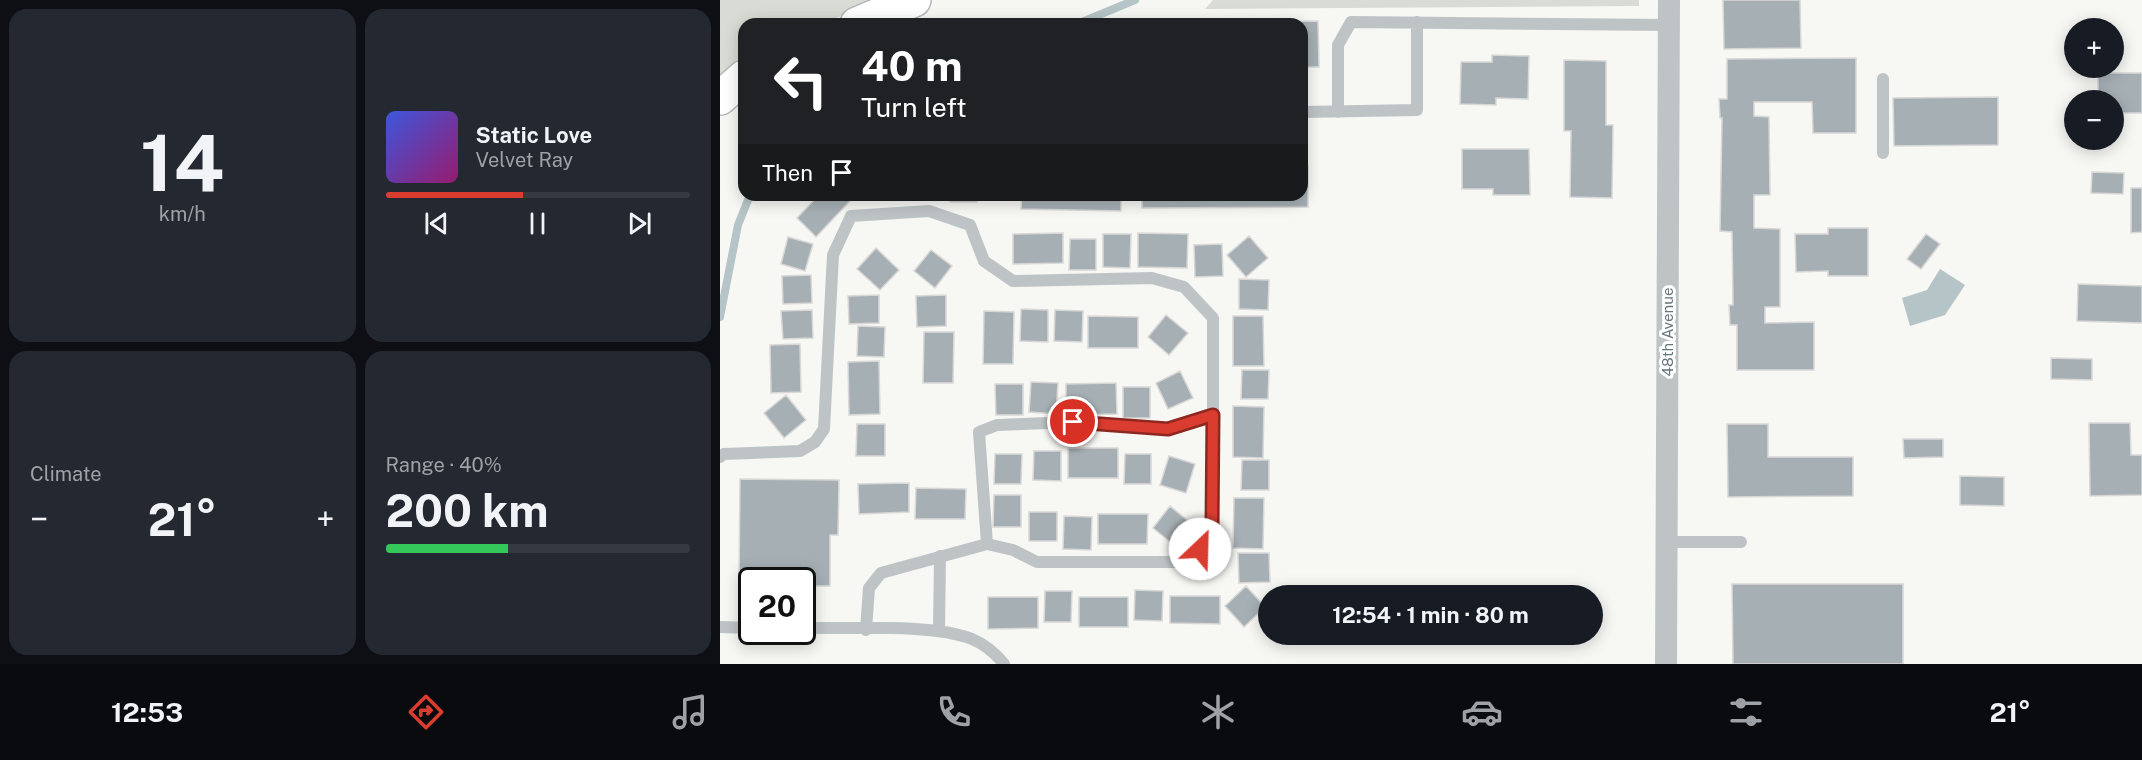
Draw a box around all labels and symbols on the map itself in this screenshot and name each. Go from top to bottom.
street label: 48th Avenue [1659,288,1676,376]
pin [1047,396,1098,447]
position arrow [1168,517,1232,581]
speed limit sign: 20 [738,567,816,645]

